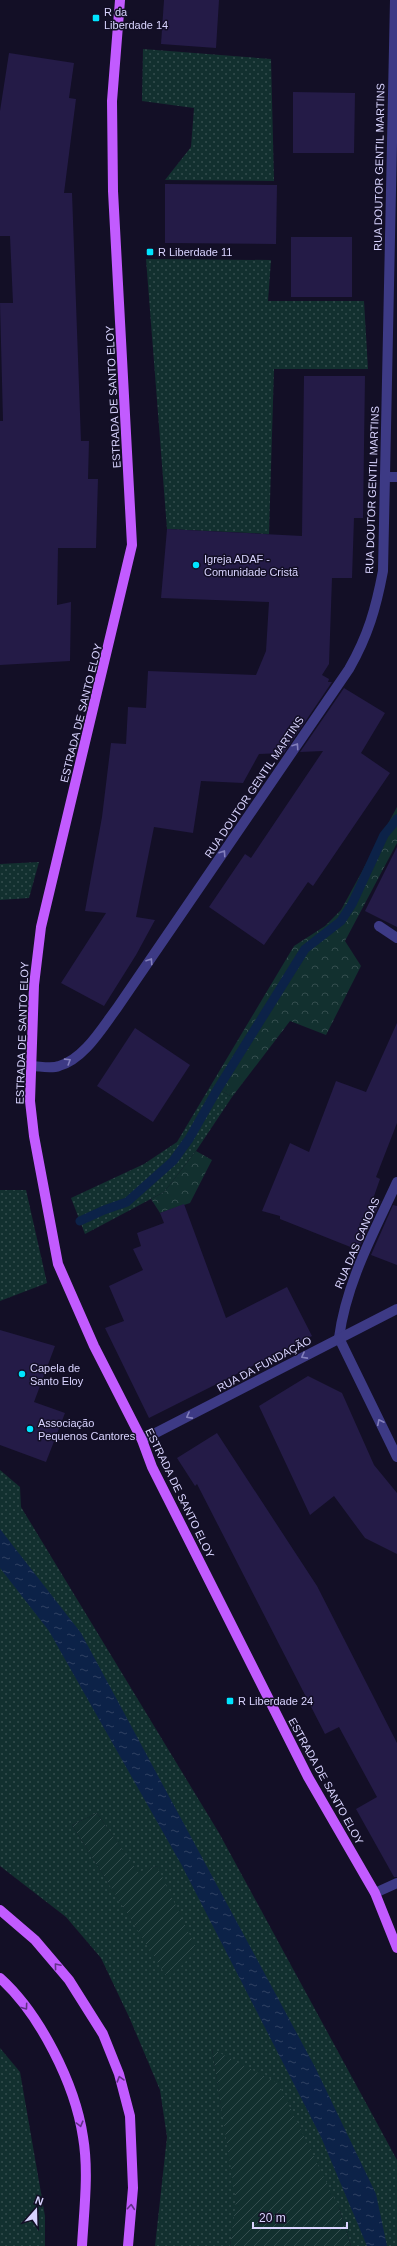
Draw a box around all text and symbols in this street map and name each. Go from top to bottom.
place label: R da Liberdade 14 [104,6,168,31]
marker: R da Liberdade 14 [91,13,101,23]
street label: RUA DOUTOR GENTIL MARTINS [372,83,386,251]
place label: R Liberdade 11 [158,246,232,258]
marker: R Liberdade 11 [145,247,155,257]
street label: ESTRADA DE SANTO ELOY [103,325,123,469]
street label: RUA DOUTOR GENTIL MARTINS [363,406,381,574]
place label: Igreja ADAF - Comunidade Cristã [204,553,299,578]
marker: Igreja ADAF - Comunidade Cristã [191,560,201,570]
street label: ESTRADA DE SANTO ELOY [58,642,104,784]
street label: RUA DOUTOR GENTIL MARTINS [202,714,306,860]
one-way arrow [291,743,299,750]
one-way arrow [218,851,225,858]
one-way arrow [145,958,153,965]
street label: ESTRADA DE SANTO ELOY [14,961,31,1105]
one-way arrow [64,1058,71,1066]
street label: RUA DAS CANOAS [332,1196,382,1290]
street label: RUA DA FUNDAÇÃO [215,1334,314,1394]
one-way arrow [301,1352,309,1359]
place label: Capela de Santo Eloy [30,1362,84,1387]
marker: Capela de Santo Eloy [17,1369,27,1379]
one-way arrow [186,1412,193,1419]
place label: Associação Pequenos Cantores [38,1417,136,1442]
one-way arrow [377,1419,385,1426]
marker: Associação Pequenos Cantores [25,1424,35,1434]
street label: ESTRADA DE SANTO ELOY [143,1426,217,1560]
place label: R Liberdade 24 [238,1695,313,1707]
marker: R Liberdade 24 [225,1696,235,1706]
street label: ESTRADA DE SANTO ELOY [286,1716,366,1847]
one-way arrow [55,1964,62,1971]
one-way arrow [20,2003,27,2010]
one-way arrow [116,2075,125,2082]
one-way arrow [75,2120,84,2127]
north arrow [16,2190,56,2230]
text: N [34,2194,45,2208]
one-way arrow [127,2204,136,2210]
scale bar [253,2204,347,2230]
text: 20 m [259,2211,286,2225]

